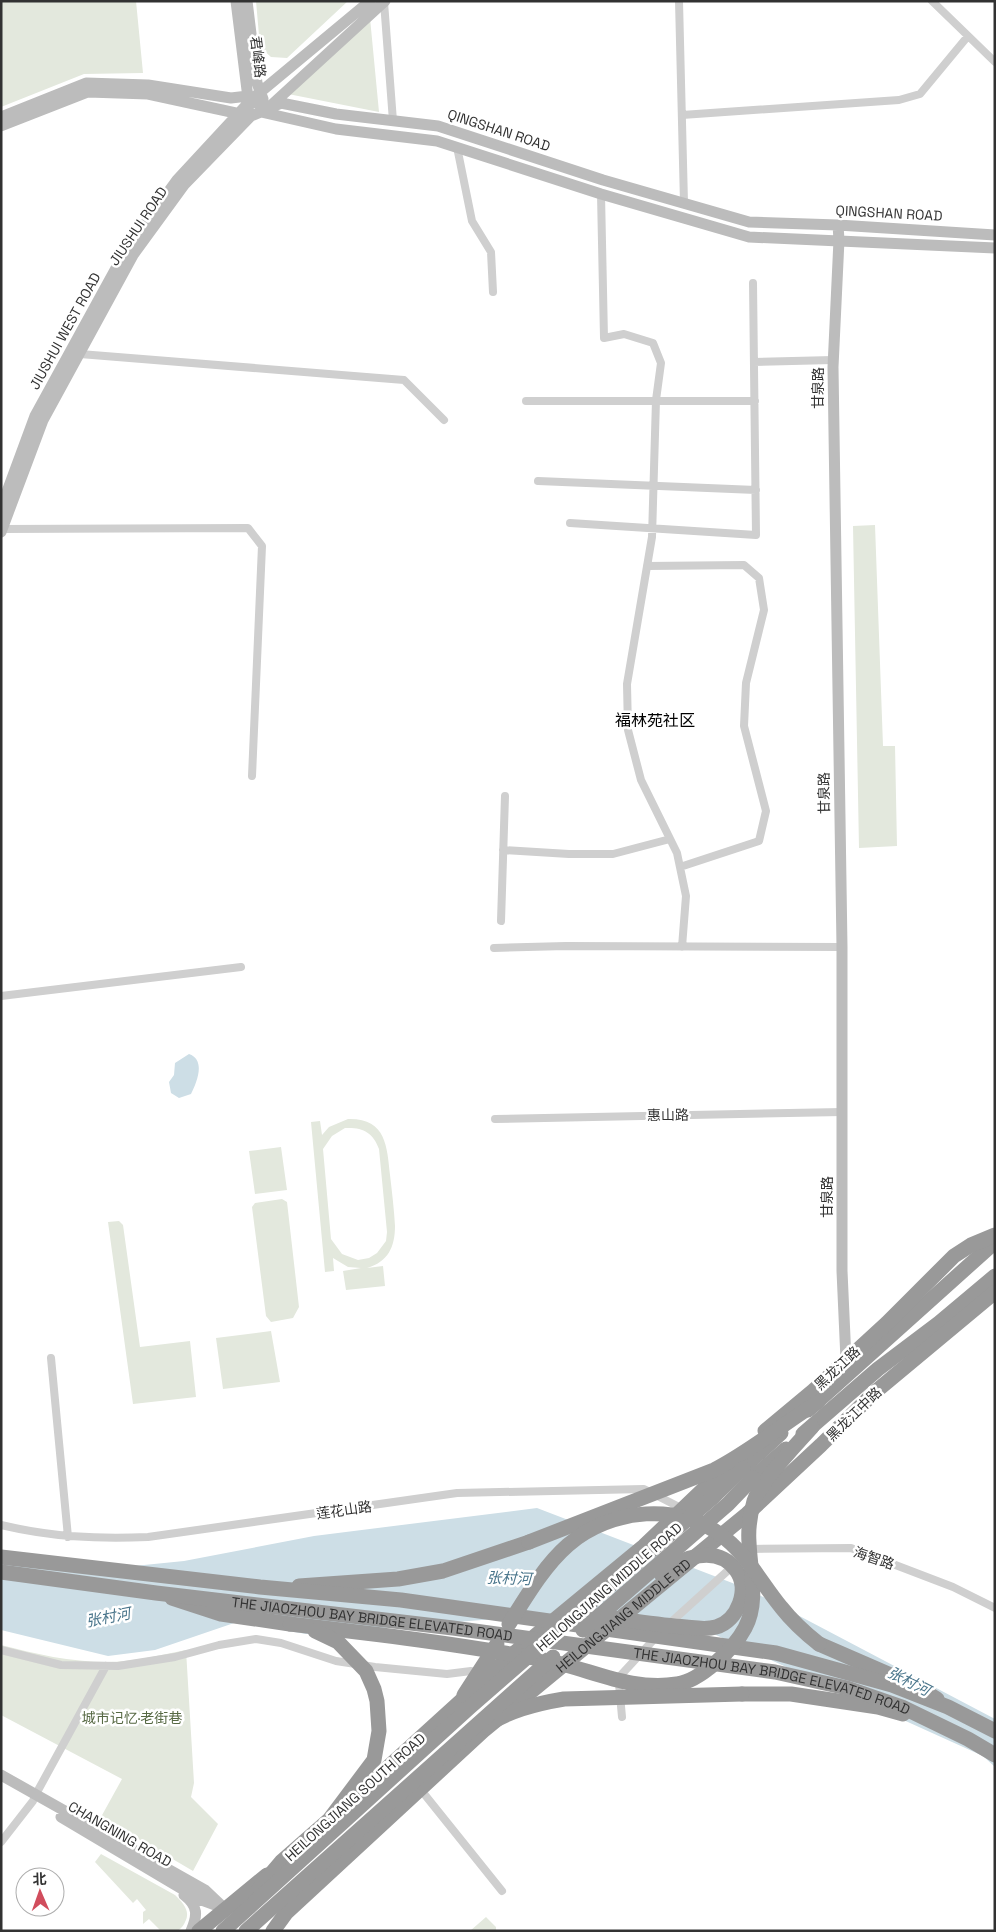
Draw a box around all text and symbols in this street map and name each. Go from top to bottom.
street label: 君峰路 [247,35,269,79]
street label: QINGSHAN ROAD [445,105,553,155]
street label: JIUSHUI ROAD [105,183,171,269]
street label: QINGSHAN ROAD [835,201,943,225]
street label: JIUSHUI WEST ROAD [25,269,105,393]
street label: 甘泉路 [809,367,827,409]
district label: 福林苑社区 [615,710,695,731]
street label: 甘泉路 [815,772,833,814]
street label: 惠山路 [647,1106,689,1124]
street label: 甘泉路 [818,1176,836,1218]
street label: 黑龙江路 [810,1342,864,1394]
street label: 黑龙江中路 [823,1383,885,1445]
street label: 莲花山路 [315,1497,373,1523]
street label: HEILONGJIANG MIDDLE ROAD [532,1519,686,1655]
street label: 海智路 [851,1543,897,1573]
street label: HEILONGJIANG MIDDLE RD [552,1555,695,1676]
water label: 张村河 [486,1568,535,1588]
street label: THE JIAOZHOU BAY BRIDGE ELEVATED ROAD [231,1593,514,1645]
water label: 张村河 [84,1603,135,1631]
street label: THE JIAOZHOU BAY BRIDGE ELEVATED ROAD [632,1644,913,1719]
water label: 张村河 [885,1662,936,1701]
park label: 城市记忆·老街巷 [82,1709,182,1727]
street label: HEILONGJIANG SOUTH ROAD [281,1729,429,1865]
street label: CHANGNING ROAD [65,1797,175,1871]
north arrow [15,1867,65,1917]
text: 北 [32,1870,47,1888]

